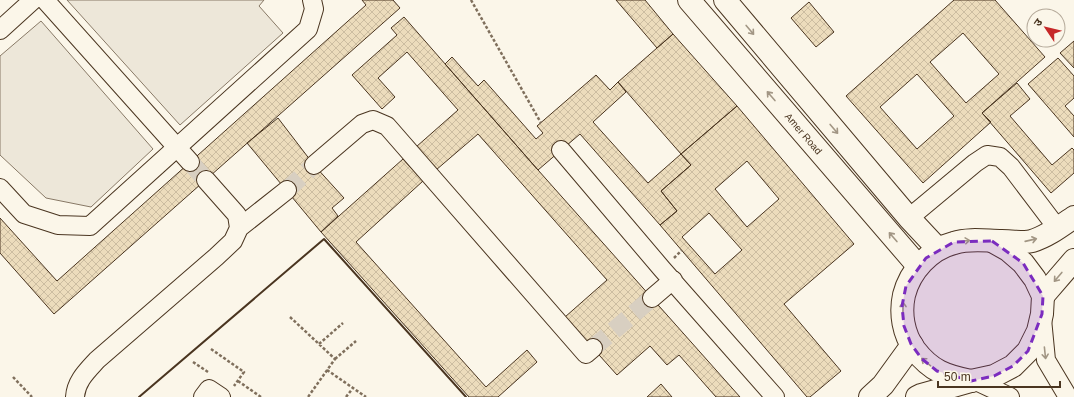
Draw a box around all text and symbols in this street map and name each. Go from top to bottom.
north arrow [1026,8,1066,48]
text: उ [1031,16,1045,28]
one-way arrow [745,24,754,35]
one-way arrow [767,90,776,101]
street label: Amer Road [783,111,824,156]
one-way arrow [829,124,838,134]
one-way arrow [888,231,897,242]
one-way arrow [1024,236,1037,244]
one-way arrow [957,237,970,245]
one-way arrow [1054,272,1063,283]
one-way arrow [899,302,907,315]
one-way arrow [1042,346,1049,359]
one-way arrow [921,357,931,366]
scale bar [938,363,1060,389]
text: 50 m [944,370,971,384]

